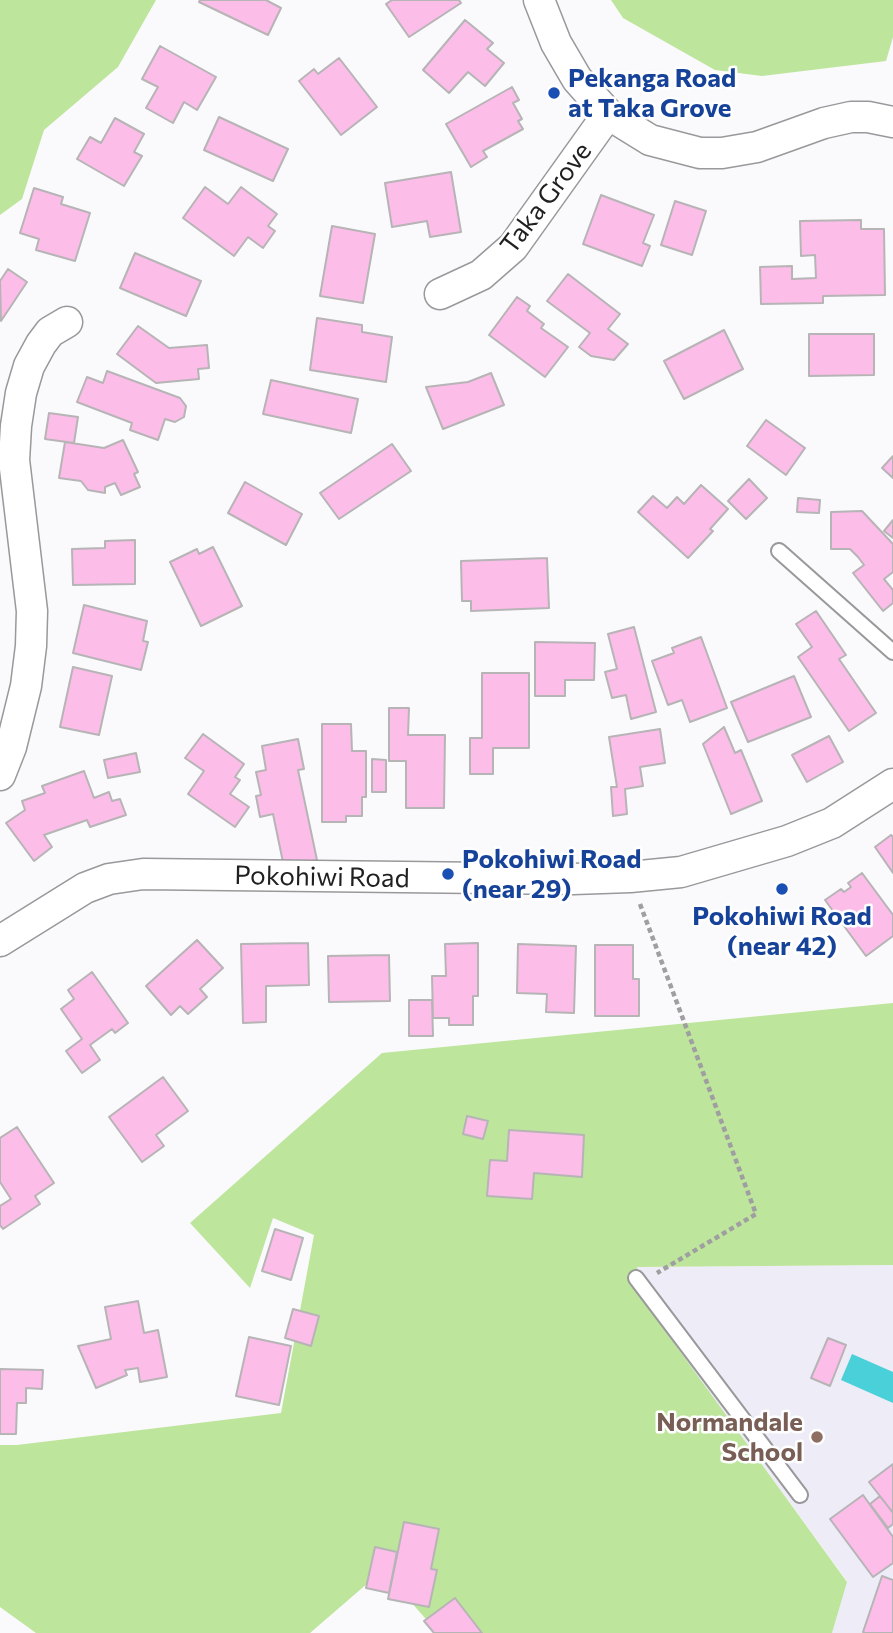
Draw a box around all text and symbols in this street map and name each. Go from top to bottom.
place label: Pekanga Road at Taka Grove [568,62,736,124]
marker: Pekanga Road at Taka Grove [546,85,562,101]
street label: Taka Grove [494,136,598,260]
place label: Pokohiwi Road (near 29) [462,843,641,904]
street label: Pokohiwi Road [234,860,410,894]
marker: Pokohiwi Road (near 29) [440,866,456,882]
marker: Pokohiwi Road (near 42) [774,881,790,897]
place label: Pokohiwi Road (near 42) [692,900,872,962]
place label: Normandale School [656,1406,803,1468]
marker: Normandale School [809,1429,825,1445]

